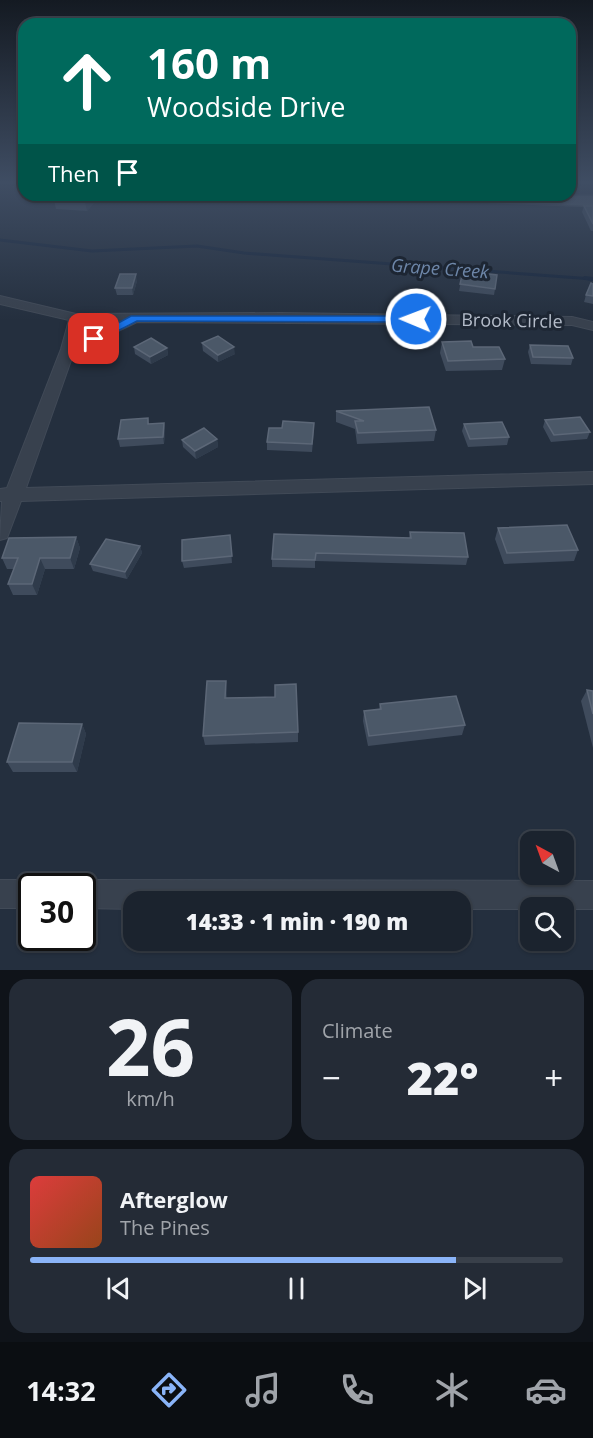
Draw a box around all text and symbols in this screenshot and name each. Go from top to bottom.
text: 160 m [147,34,271,91]
icon: ahead [48,42,126,120]
text: Woodside Drive [147,88,345,125]
icon: arrive [111,156,144,189]
text: Then [48,158,99,188]
water label: Grape Creek [390,253,491,283]
position arrow [384,287,448,351]
street label: Brook Circle [461,307,563,333]
pin [68,313,119,364]
icon: arrive [77,322,110,355]
north arrow [520,831,574,885]
map controls [520,831,574,951]
speed limit sign: 30 [18,873,96,951]
button: search [520,897,574,951]
text: 14:33 · 1 min · 190 m [186,906,408,936]
text: 26 [106,993,195,1099]
text: Climate [322,1017,393,1044]
text: 22° [407,1047,478,1108]
text: − [322,1055,341,1100]
text: + [544,1055,563,1100]
text: km/h [126,1085,175,1112]
text: Afterglow [120,1184,228,1214]
text: The Pines [120,1214,210,1241]
icon: previous [102,1272,135,1305]
icon: pause [280,1272,313,1305]
icon: next [458,1272,491,1305]
icon: directions [148,1369,190,1411]
icon: music [242,1369,284,1411]
icon: phone [336,1369,378,1411]
icon: climate [431,1369,473,1411]
icon: car [525,1369,567,1411]
text: 14:32 [26,1372,96,1409]

